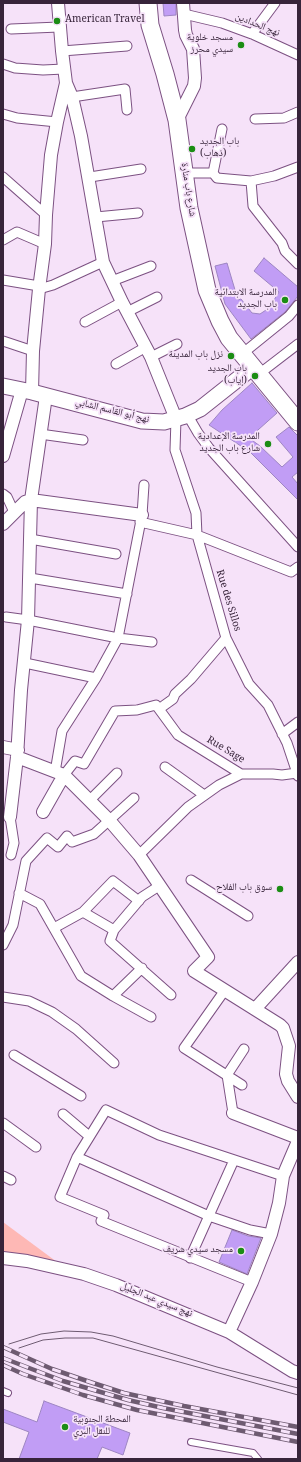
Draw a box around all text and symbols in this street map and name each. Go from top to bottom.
street label: نهج الحدادين [233,12,281,40]
place label: American Travel [65,15,144,27]
marker: American Travel [52,16,62,26]
place label: مسجد خلوية سيدي محرز [187,33,233,56]
marker: مسجد خلوية سيدي محرز [236,40,246,50]
place label: باب الجديد (ذهاب) [200,137,239,160]
marker: باب الجديد (ذهاب) [187,144,197,154]
street label: شارع باب منارة [177,162,197,218]
place label: المدرسة الابتدائية باب الجديد [215,288,277,312]
marker: المدرسة الابتدائية باب الجديد [280,295,290,305]
place label: نزل باب المدينة [169,350,223,362]
marker: نزل باب المدينة [226,351,236,361]
place label: باب الجديد (إياب) [208,364,247,388]
marker: باب الجديد (إياب) [250,371,260,381]
street label: نهج أبو القاسم الشابي [74,397,150,427]
place label: المدرسة الإعدادية شارع باب الجديد [198,432,260,456]
marker: المدرسة الإعدادية شارع باب الجديد [263,439,273,449]
street label: Rue des Sillos [212,569,242,633]
street label: Rue Sage [204,735,246,767]
place label: سوق باب الفلاح [216,883,272,895]
marker: سوق باب الفلاح [275,884,285,894]
place label: مسجد سيدي شريف [163,1245,233,1257]
marker: مسجد سيدي شريف [236,1246,246,1256]
street label: نهج سيدي عبد الجليل [118,1281,194,1321]
place label: المحطة الجنوبية للنقل البري [73,1415,131,1438]
marker: المحطة الجنوبية للنقل البري [60,1422,70,1432]

